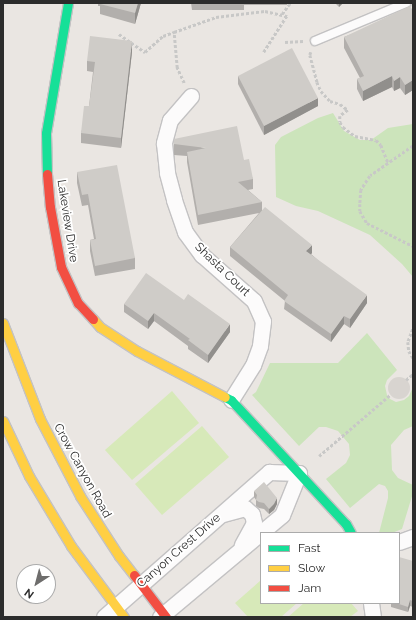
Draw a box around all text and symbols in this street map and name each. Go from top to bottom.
street label: Lakeview Drive [53,178,81,264]
street label: Shasta Court [191,240,253,300]
street label: Crow Canyon Road [50,421,114,521]
street label: Canyon Crest Drive [134,511,224,591]
legend [260,532,400,604]
text: Fast [298,541,321,555]
text: Slow [298,561,325,575]
north arrow [16,564,56,604]
text: Jam [298,581,321,595]
text: N [22,586,36,601]

